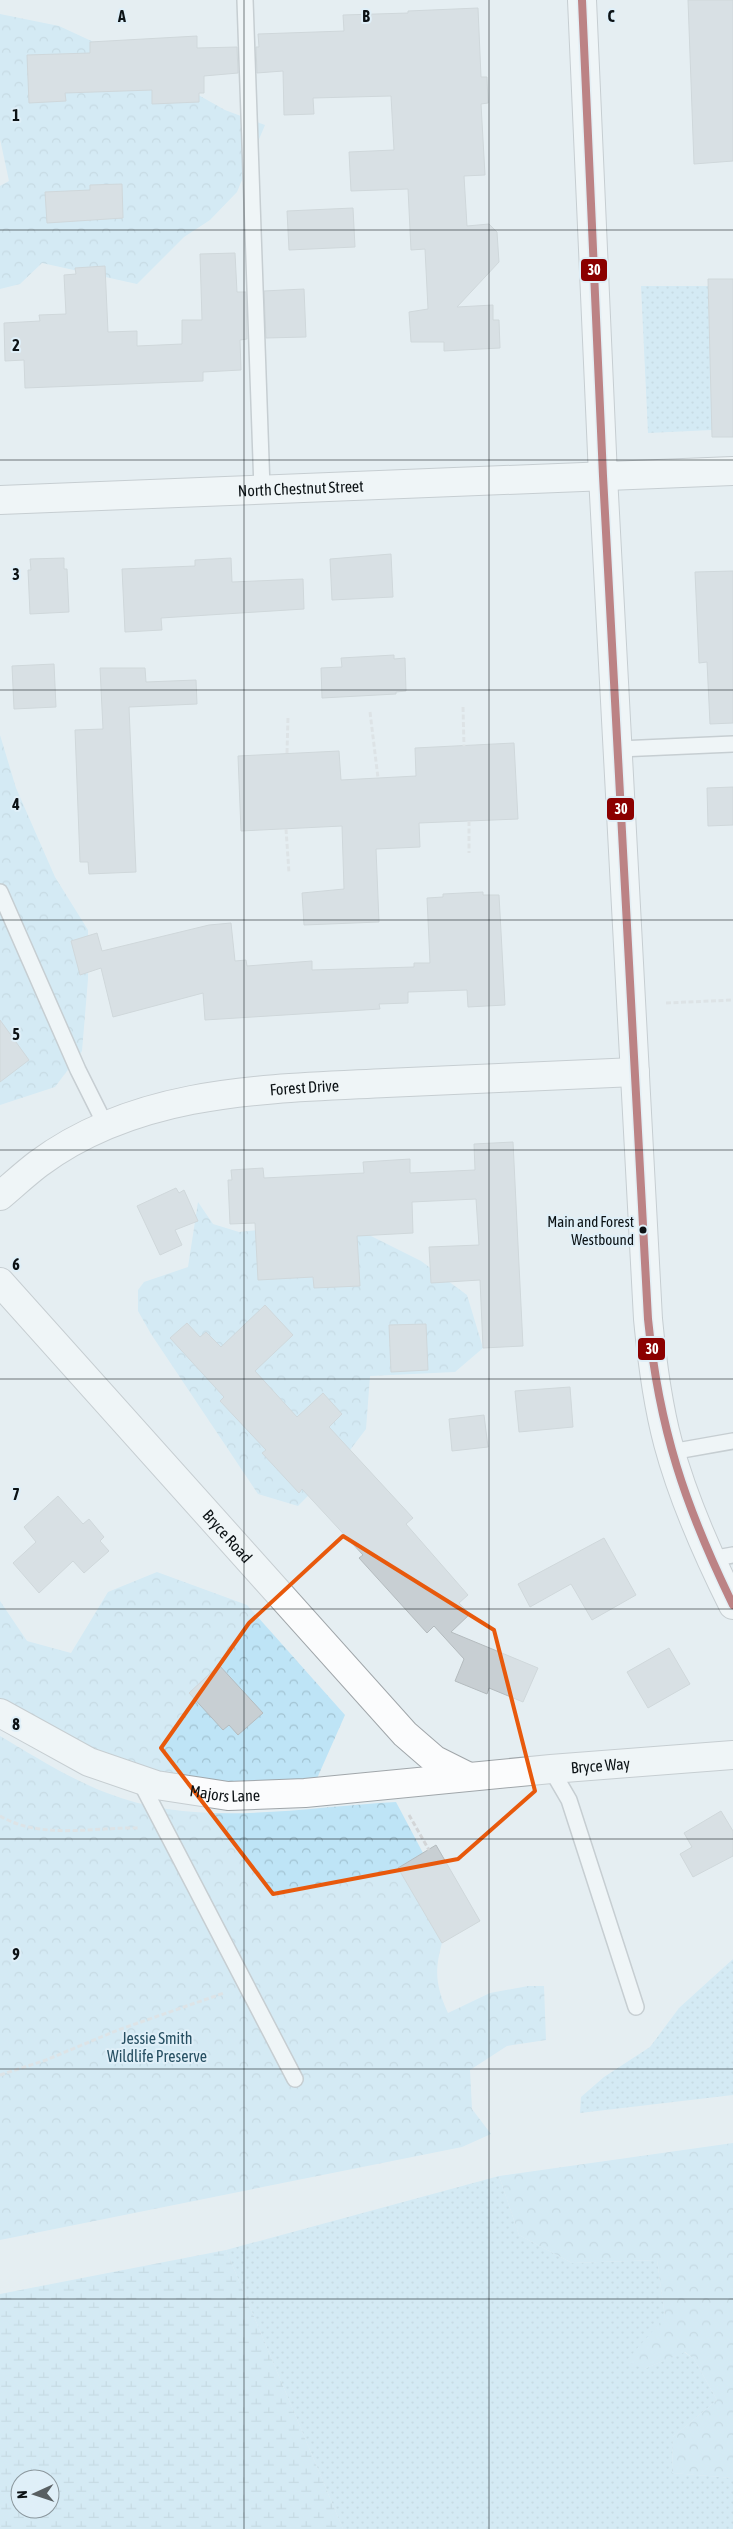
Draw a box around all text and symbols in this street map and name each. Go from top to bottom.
text: A [117,7,126,25]
text: B [362,7,370,25]
text: C [607,7,615,25]
text: 1 [12,106,20,124]
line badge: 30 [580,258,608,282]
text: 30 [587,262,601,278]
text: 2 [12,336,20,354]
street label: North Chestnut Street [237,477,365,500]
text: 3 [12,565,20,583]
text: 4 [11,795,20,813]
line badge: 30 [606,797,635,821]
text: 30 [614,801,628,817]
text: 5 [12,1025,20,1043]
street label: Forest Drive [269,1076,339,1099]
place label: Main and Forest Westbound [547,1213,634,1248]
marker: Main and Forest Westbound [638,1225,648,1235]
text: 6 [12,1255,20,1273]
line badge: 30 [637,1337,666,1361]
text: 30 [645,1341,659,1357]
text: 7 [12,1485,20,1503]
street label: Bryce Road [199,1506,256,1566]
text: 8 [12,1715,20,1733]
street label: Bryce Way [570,1754,631,1777]
street label: Majors Lane [188,1781,260,1805]
text: 9 [12,1945,20,1963]
park label: Jessie Smith Wildlife Preserve [107,2029,207,2065]
north arrow [10,2469,60,2519]
text: N [14,2490,30,2499]

